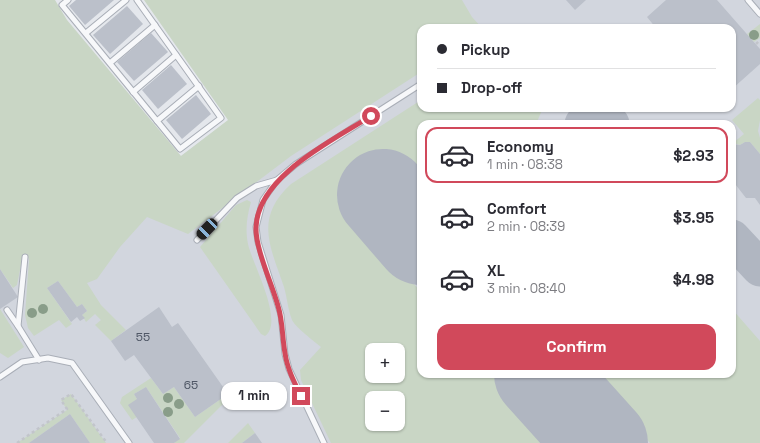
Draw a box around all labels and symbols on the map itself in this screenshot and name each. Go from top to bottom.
route start [362,107,380,125]
car [194,216,220,242]
house number: 55 [136,329,150,345]
house number: 65 [184,377,198,393]
callout: 1 min [221,382,287,410]
route end [292,387,310,405]

